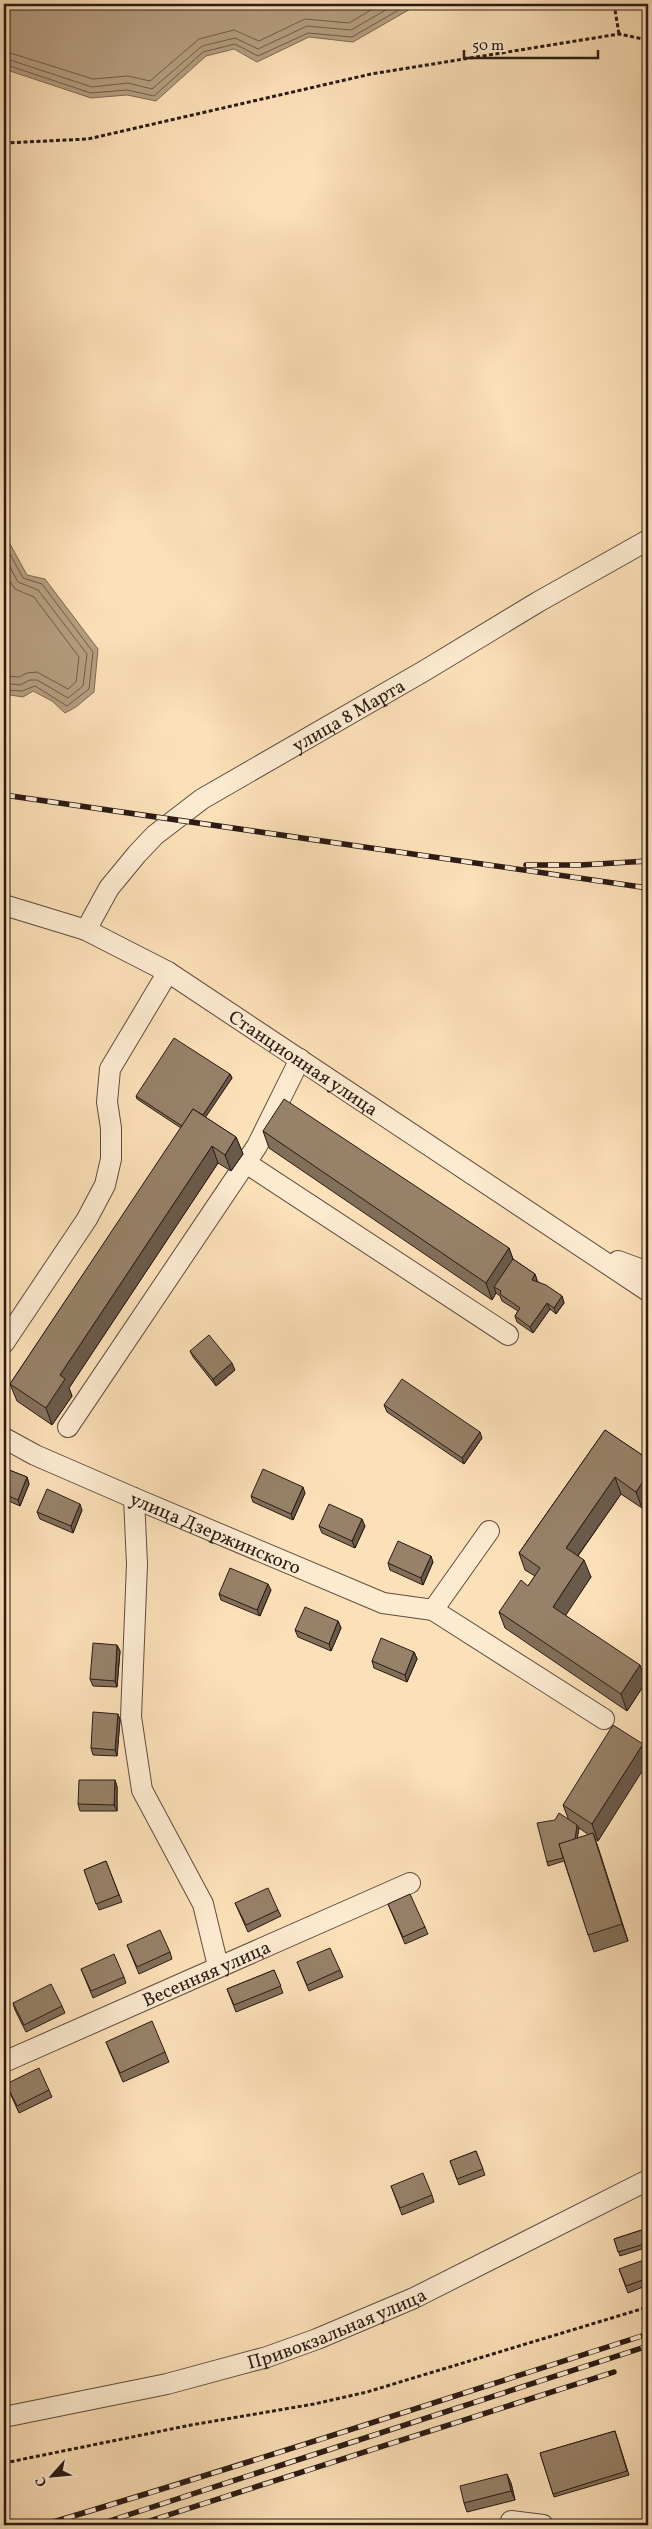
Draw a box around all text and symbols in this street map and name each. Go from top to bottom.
scale bar [464,28,598,60]
text: 50 m [472,36,504,57]
street label: улица 8 Марта [288,674,410,759]
street label: Станционная улица [223,1005,383,1123]
street label: улица Дзержинского [125,1487,304,1582]
street label: Весенняя улица [139,1935,275,2014]
street label: Привокзальная улица [245,2283,432,2377]
north arrow [28,2452,78,2502]
text: С [31,2473,52,2490]

